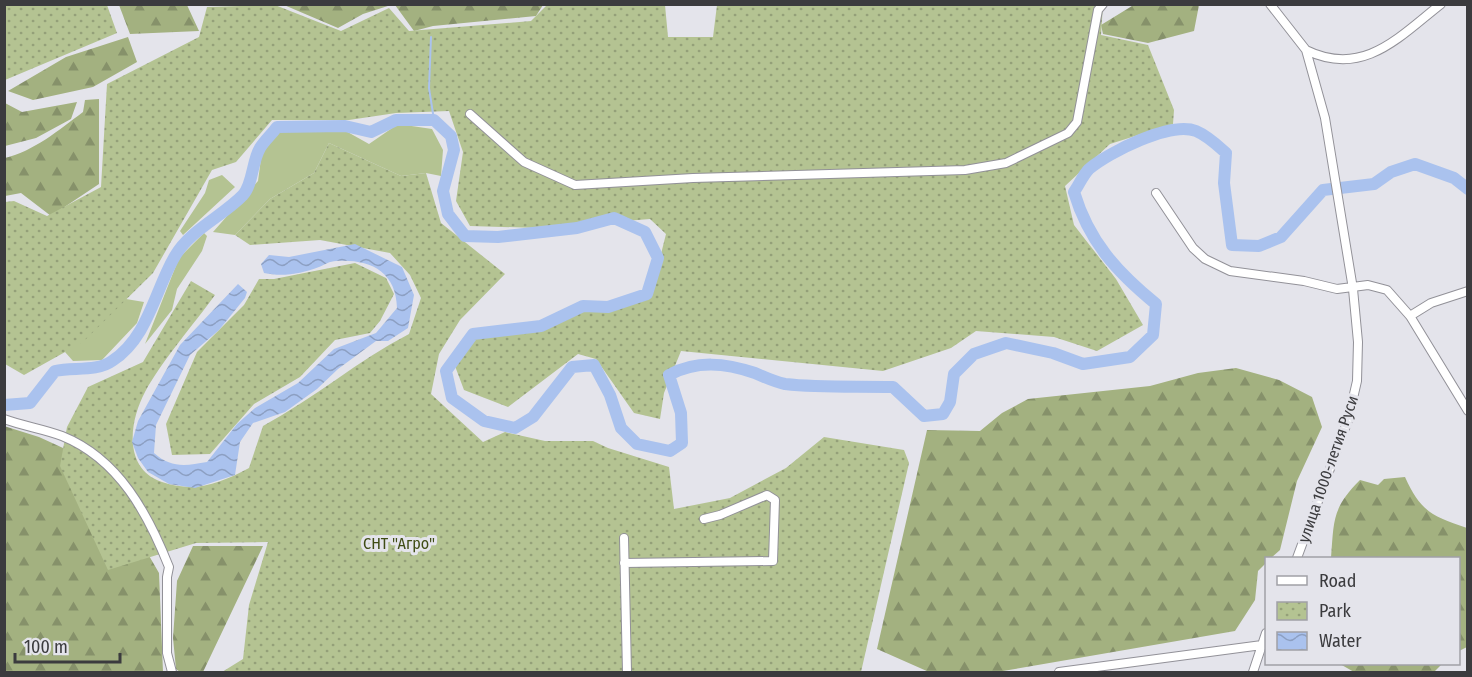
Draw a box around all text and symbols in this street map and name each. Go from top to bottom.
street label: улица 1000-летия Руси [1294,393,1362,545]
park label: СНТ "Агро" [363,534,435,553]
legend [1265,557,1460,665]
text: Road [1319,570,1356,592]
text: Park [1319,600,1352,622]
scale bar [15,626,120,664]
text: Water [1319,630,1362,652]
text: 100 m [24,636,68,658]

